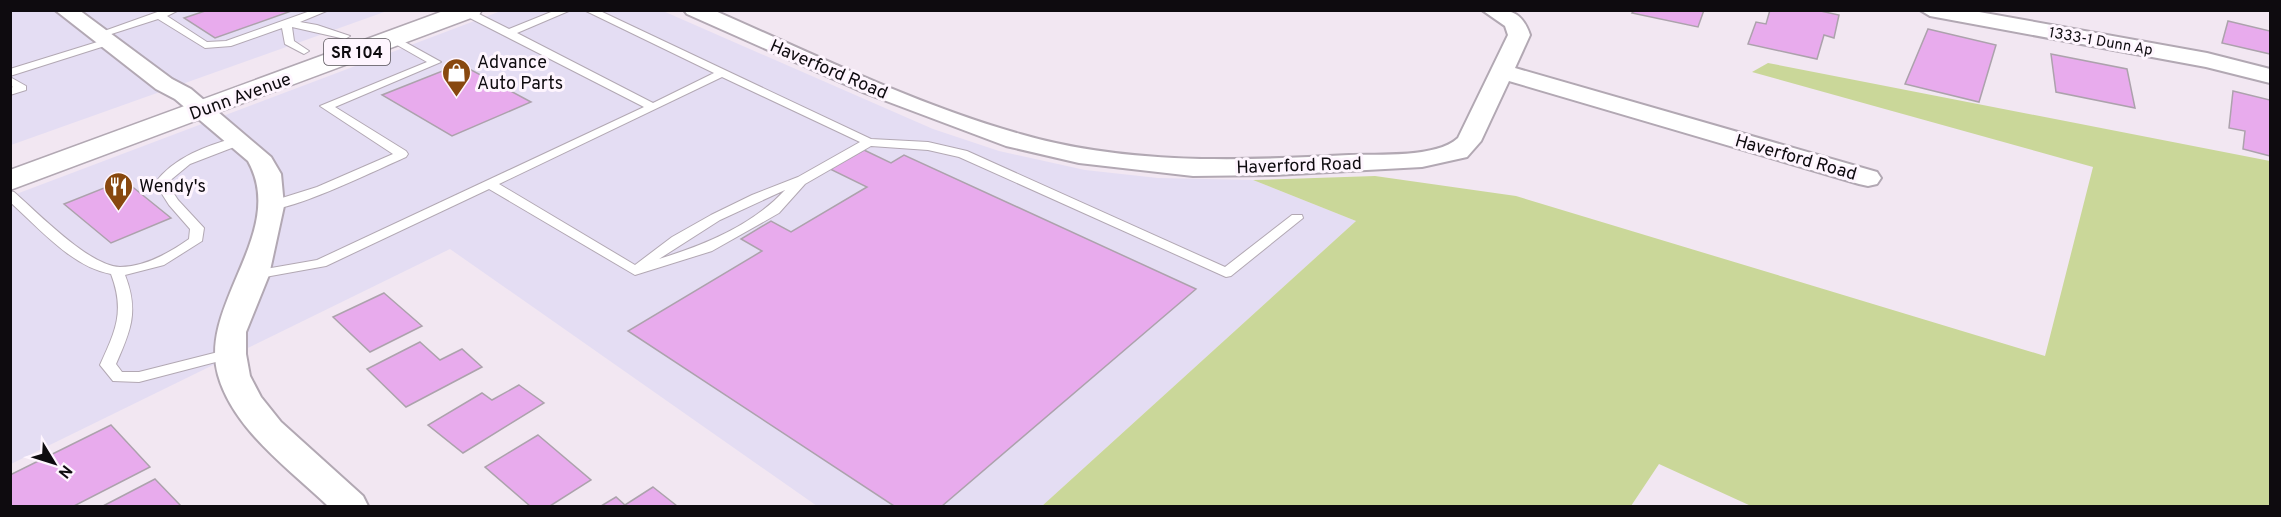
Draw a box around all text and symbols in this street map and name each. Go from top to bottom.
street label: 1333-1 Dunn Ap [2047,24,2154,61]
street label: Haverford Road [766,35,891,106]
road number: SR 104 [324,39,390,65]
place label: Advance Auto Parts [477,52,563,96]
shop icon: Advance Auto Parts [440,56,472,98]
street label: Dunn Avenue [186,68,295,126]
street label: Haverford Road [1732,130,1859,187]
street label: Haverford Road [1236,153,1362,180]
restaurant icon: Wendy's [102,170,134,212]
place label: Wendy's [139,176,206,199]
north arrow [24,433,84,493]
text: N [53,460,76,482]

